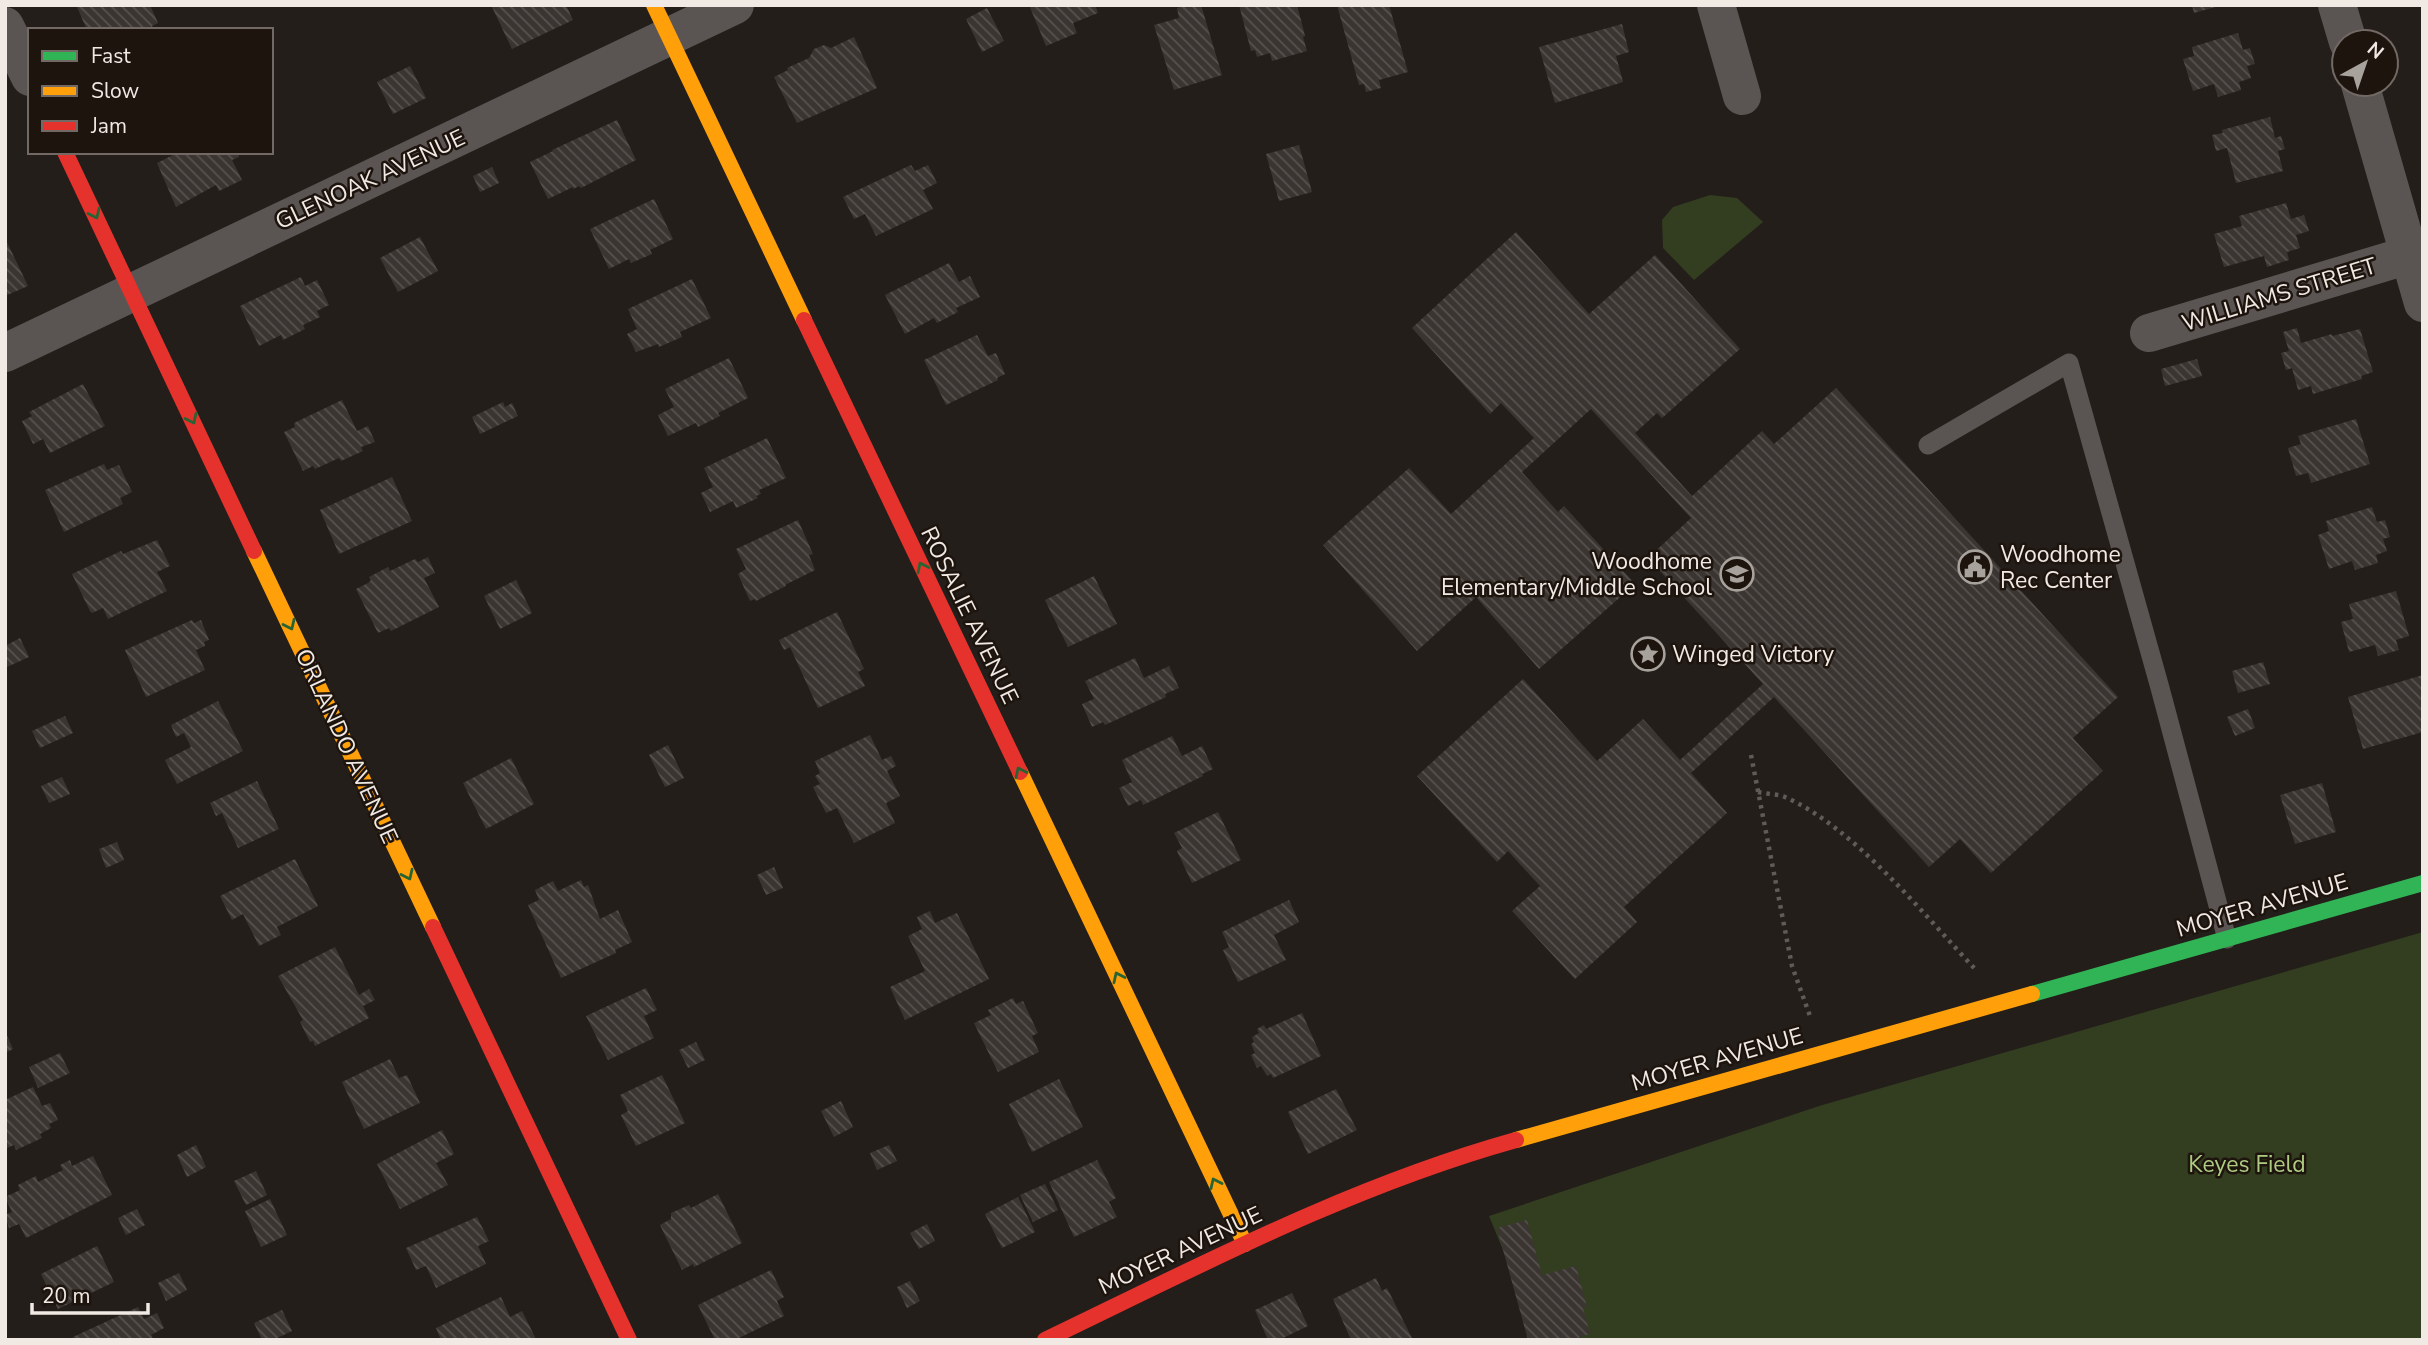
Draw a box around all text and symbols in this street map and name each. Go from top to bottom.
legend [28,28,273,154]
north arrow [2330,28,2400,98]
text: N [2361,36,2389,65]
text: Fast [91,42,131,70]
text: Slow [91,77,140,105]
text: Jam [90,112,127,140]
street label: GLENOAK AVENUE [270,122,470,237]
one-way arrow [86,207,100,219]
street label: WILLIAMS STREET [2178,250,2380,339]
one-way arrow [184,412,198,424]
street label: ROSALIE AVENUE [913,522,1026,709]
place label: Woodhome Rec Center [2000,539,2121,596]
place label: Woodhome Elementary/Middle School [1441,546,1712,603]
public building icon: Woodhome Rec Center [1956,548,1994,586]
school or university icon: Woodhome Elementary/Middle School [1718,555,1756,593]
one-way arrow [916,562,930,574]
one-way arrow [282,618,296,630]
place icon: Winged Victory [1629,635,1667,673]
place label: Winged Victory [1672,639,1834,670]
street label: ORLANDO AVENUE [288,644,405,849]
one-way arrow [1014,767,1028,779]
street label: MOYER AVENUE [2173,866,2351,945]
one-way arrow [400,868,414,880]
one-way arrow [1112,972,1126,984]
street label: MOYER AVENUE [1628,1020,1806,1099]
park label: Keyes Field [2188,1149,2306,1180]
one-way arrow [1210,1178,1224,1190]
street label: MOYER AVENUE [1093,1199,1267,1302]
scale bar [32,1272,147,1316]
text: 20 m [42,1282,91,1310]

